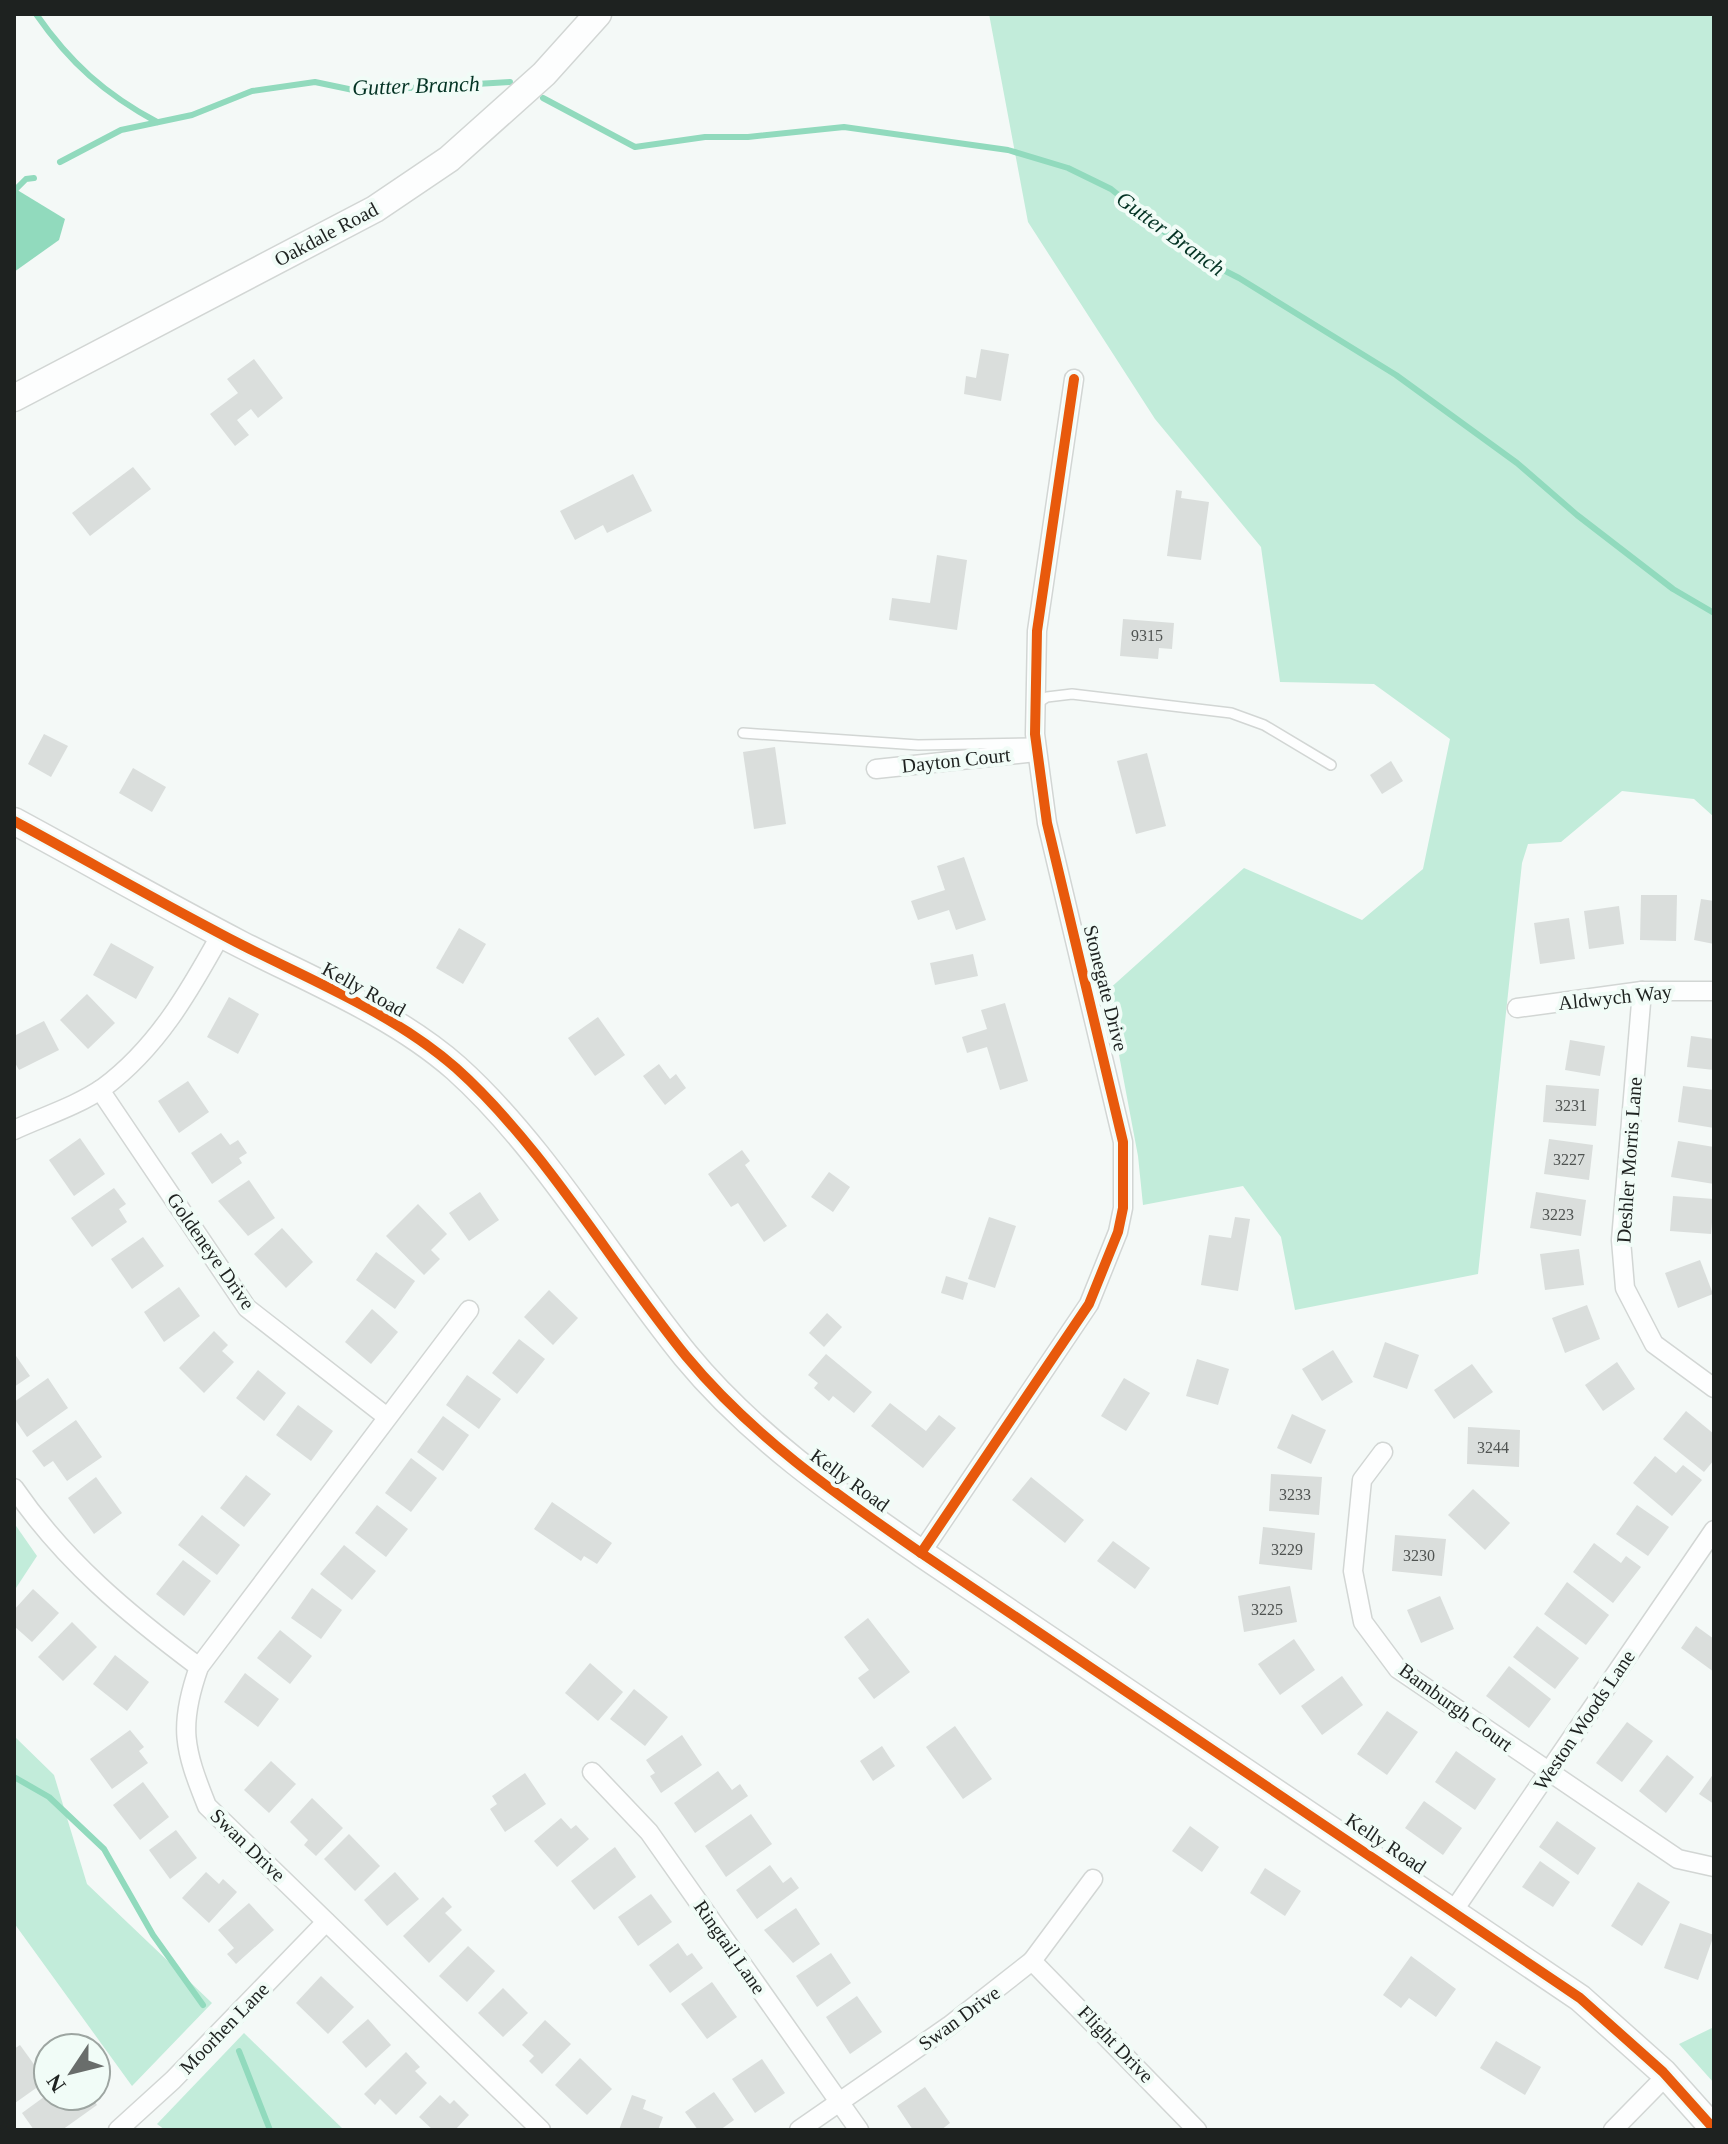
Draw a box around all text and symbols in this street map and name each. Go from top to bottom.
water label: Gutter Branch [352,71,480,100]
water label: Gutter Branch [1112,186,1230,281]
street label: Oakdale Road [271,198,381,270]
house number: 9315 [1131,627,1163,644]
street label: Dayton Court [900,743,1012,778]
street label: Stonegate Drive [1079,923,1132,1054]
street label: Kelly Road [318,957,409,1022]
street label: Aldwych Way [1557,980,1673,1015]
street label: Deshler Morris Lane [1612,1076,1646,1244]
house number: 3231 [1555,1097,1587,1114]
house number: 3227 [1553,1151,1585,1168]
street label: Goldeneye Drive [162,1189,259,1314]
house number: 3223 [1542,1206,1574,1223]
house number: 3244 [1477,1439,1509,1456]
street label: Kelly Road [806,1444,894,1517]
house number: 3233 [1279,1486,1311,1503]
house number: 3229 [1271,1541,1303,1558]
house number: 3230 [1403,1547,1435,1564]
house number: 3225 [1251,1601,1283,1618]
street label: Weston Woods Lane [1529,1646,1639,1794]
street label: Bamburgh Court [1394,1659,1517,1757]
street label: Swan Drive [206,1804,290,1886]
street label: Kelly Road [1341,1808,1430,1879]
street label: Ringtail Lane [689,1896,770,1999]
street label: Moorhen Lane [175,1978,273,2078]
street label: Swan Drive [914,1981,1004,2055]
street label: Flight Drive [1073,2001,1158,2088]
north arrow [32,2032,112,2112]
text: N [41,2069,71,2097]

